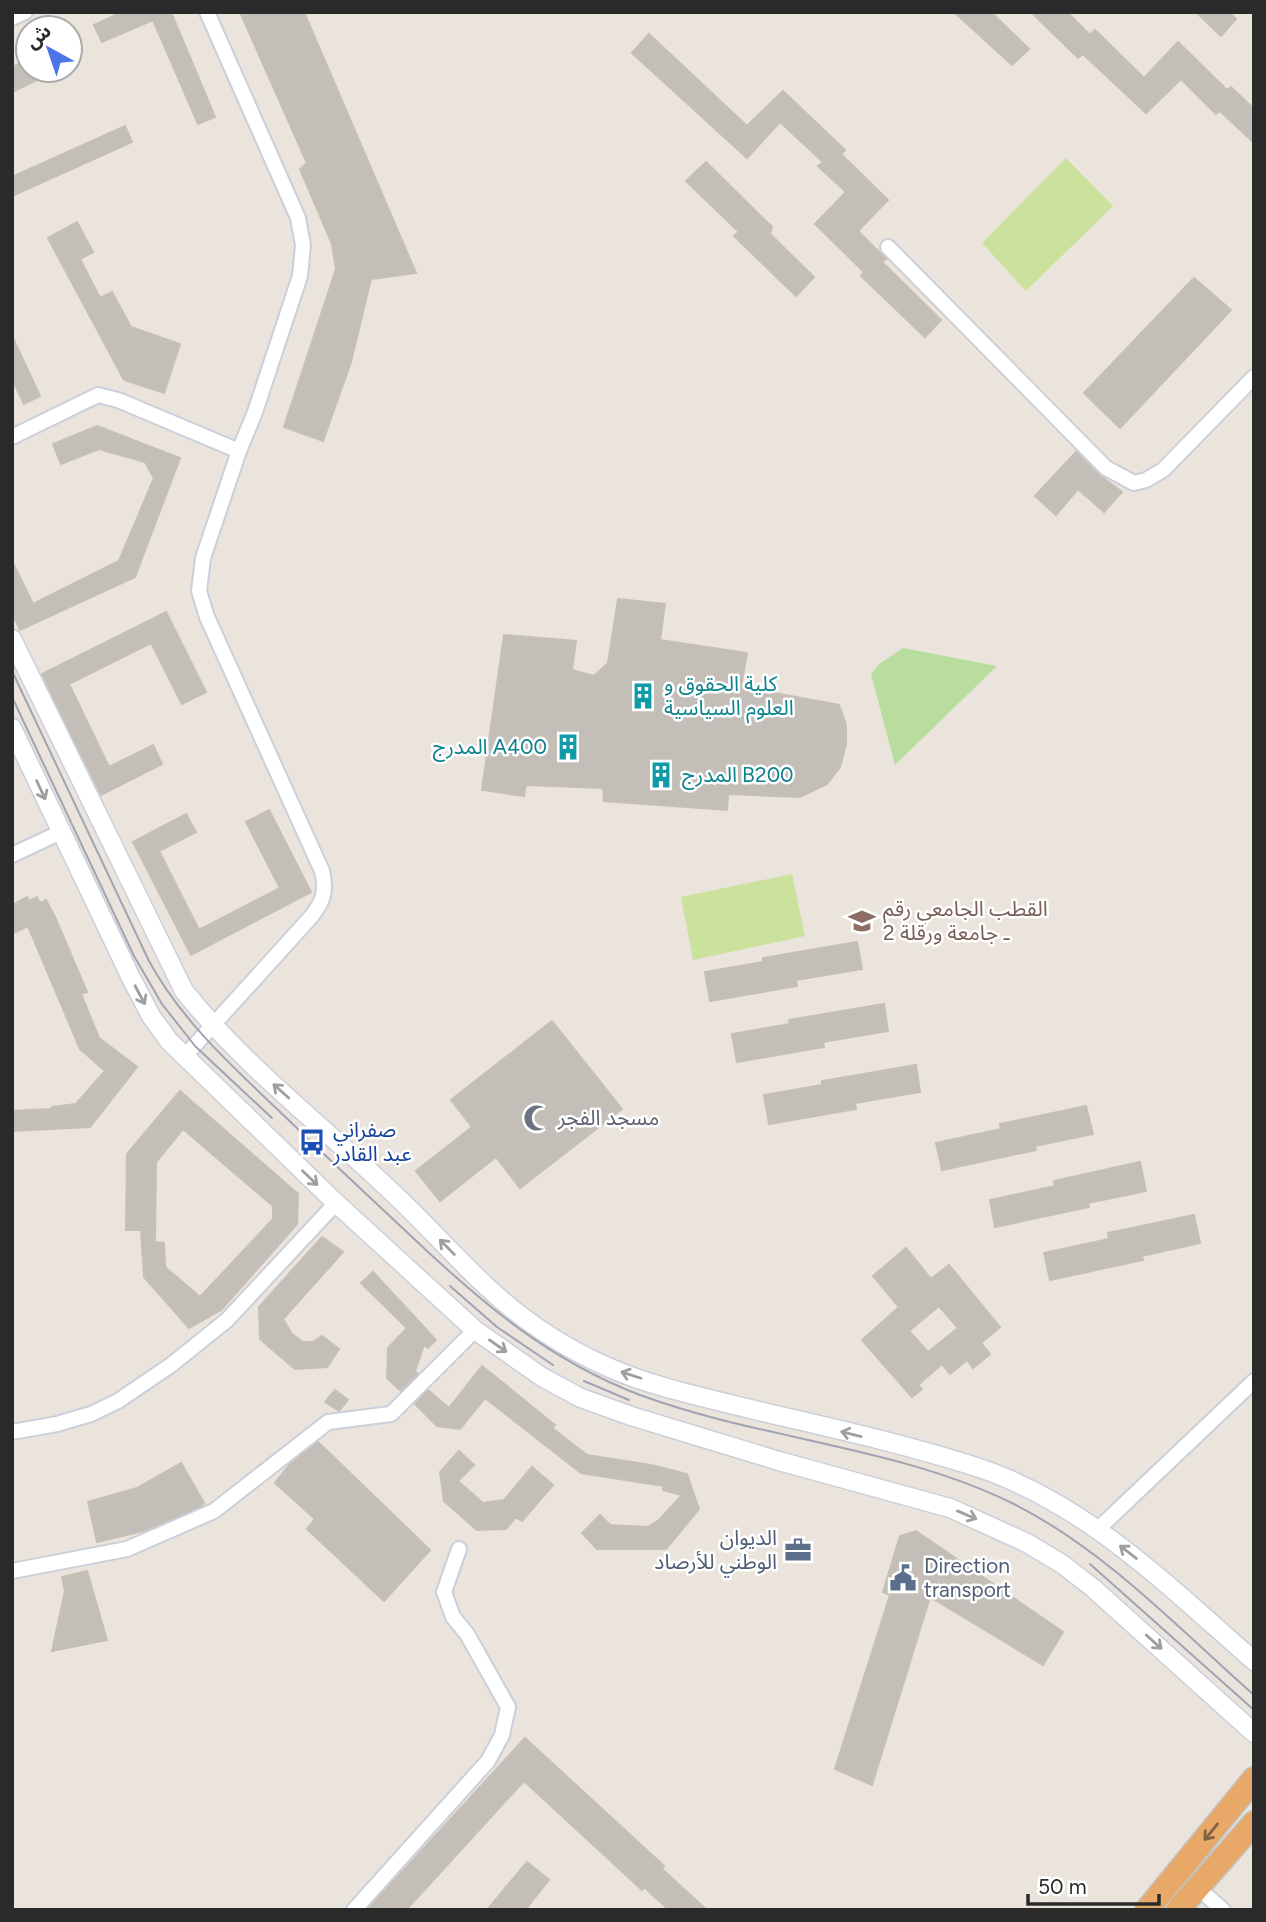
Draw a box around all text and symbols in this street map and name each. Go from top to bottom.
north arrow [14,14,84,84]
text: ش [21,19,56,54]
place label: كلية الحقوق و العلوم السياسية [664,671,794,724]
building icon: كلية الحقوق و العلوم السياسية [628,681,658,711]
building icon: المدرج A400 [553,732,583,762]
place label: المدرج A400 [433,734,547,762]
building icon: المدرج B200 [646,760,676,790]
place label: المدرج B200 [682,762,794,790]
one-way arrow [35,779,48,800]
place label: القطب الجامعي رقم 2 ـ جامعة ورقلة [883,896,1048,945]
school or university icon: القطب الجامعي رقم 2 ـ جامعة ورقلة [847,906,877,936]
one-way arrow [133,984,147,1005]
one-way arrow [273,1082,290,1099]
mosque icon: مسجد الفجر [522,1103,552,1133]
place label: مسجد الفجر [557,1105,659,1130]
place label: صفراني عبد القادر [332,1117,412,1166]
bus stop icon: صفراني عبد القادر [297,1127,327,1157]
one-way arrow [301,1170,318,1187]
one-way arrow [438,1239,455,1256]
one-way arrow [488,1339,507,1353]
one-way arrow [621,1368,643,1381]
one-way arrow [840,1427,863,1440]
one-way arrow [956,1510,977,1523]
place label: الديوان الوطني للأرصاد [654,1525,777,1578]
office icon: الديوان الوطني للأرصاد [783,1535,813,1565]
one-way arrow [1119,1545,1138,1560]
place label: Direction transport [924,1553,1011,1602]
public building icon: Direction transport [888,1563,918,1593]
one-way arrow [1145,1634,1162,1651]
one-way arrow [1203,1823,1219,1841]
scale bar [1028,1862,1159,1906]
text: 50 m [1038,1874,1087,1899]

